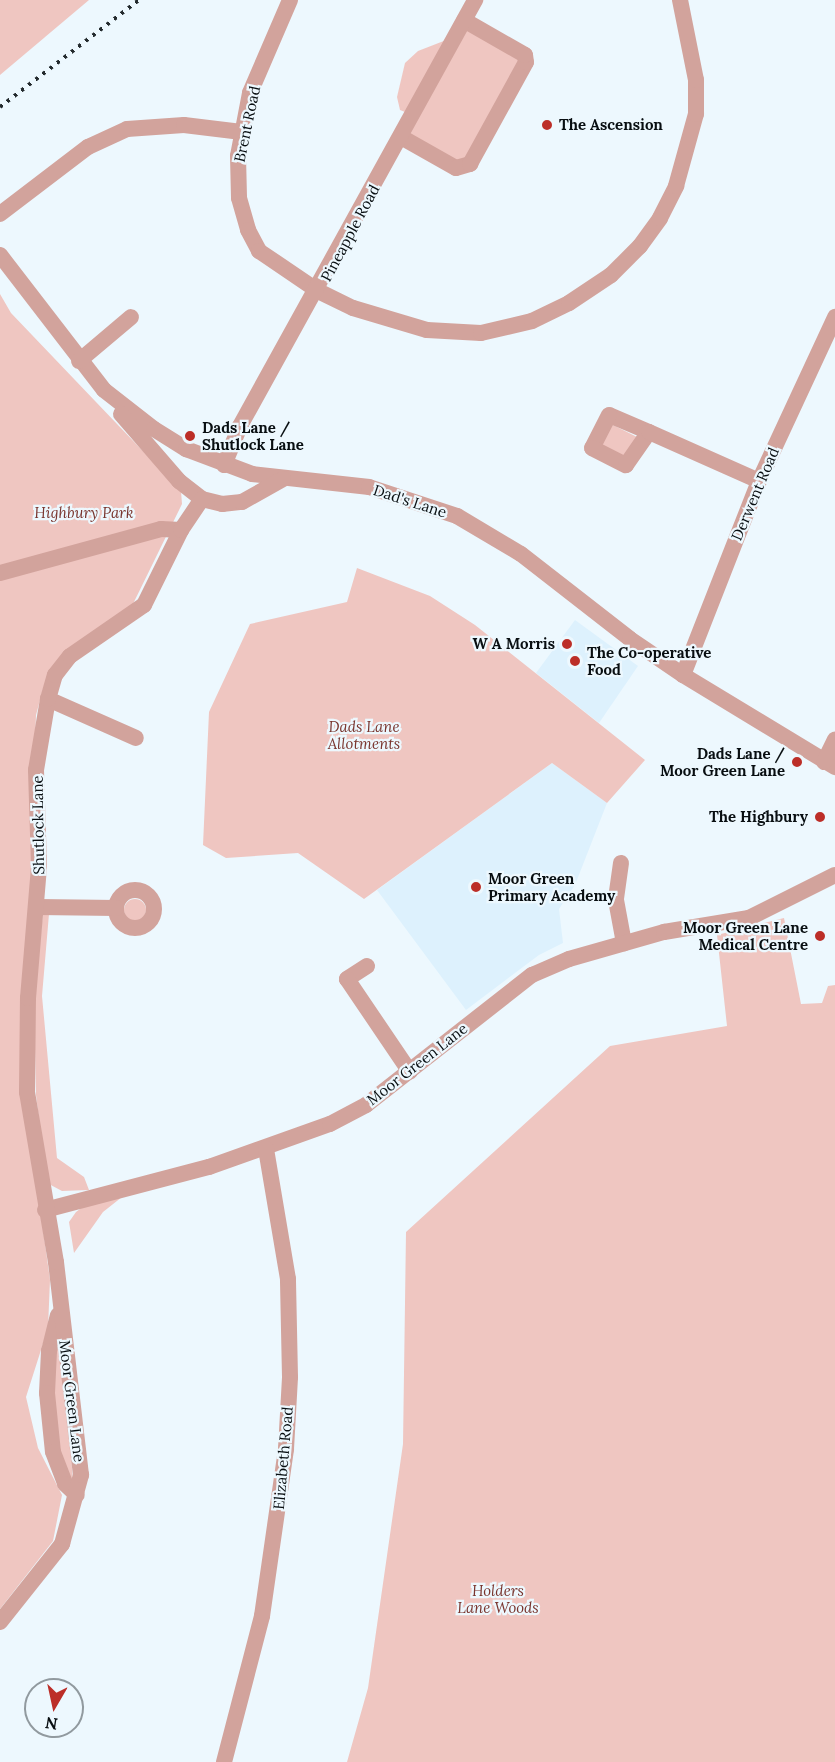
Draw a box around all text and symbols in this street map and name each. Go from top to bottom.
street label: Brent Road [230,84,264,164]
place label: The Ascension [559,116,663,134]
marker: The Ascension [540,118,554,132]
street label: Pineapple Road [317,181,383,285]
place label: Dads Lane / Shutlock Lane [202,418,304,453]
marker: Dads Lane / Shutlock Lane [183,429,197,443]
street label: Derwent Road [727,445,783,543]
street label: Dad's Lane [371,481,449,521]
park label: Highbury Park [34,504,134,522]
place label: W A Morris [473,635,555,653]
marker: W A Morris [560,637,574,651]
place label: The Co-operative Food [587,643,711,678]
marker: The Co-operative Food [568,654,582,668]
park label: Dads Lane Allotments [328,717,400,752]
place label: Dads Lane / Moor Green Lane [660,744,785,779]
marker: Dads Lane / Moor Green Lane [790,755,804,769]
street label: Shutlock Lane [28,775,48,875]
place label: The Highbury [709,808,808,826]
marker: The Highbury [813,810,827,824]
place label: Moor Green Primary Academy [488,869,615,904]
marker: Moor Green Primary Academy [469,880,483,894]
place label: Moor Green Lane Medical Centre [683,918,808,953]
marker: Moor Green Lane Medical Centre [813,929,827,943]
street label: Moor Green Lane [363,1019,471,1109]
street label: Moor Green Lane [56,1339,88,1463]
street label: Elizabeth Road [270,1406,296,1510]
park label: Holders Lane Woods [457,1581,539,1616]
north arrow [24,1678,84,1738]
text: N [44,1713,59,1735]

